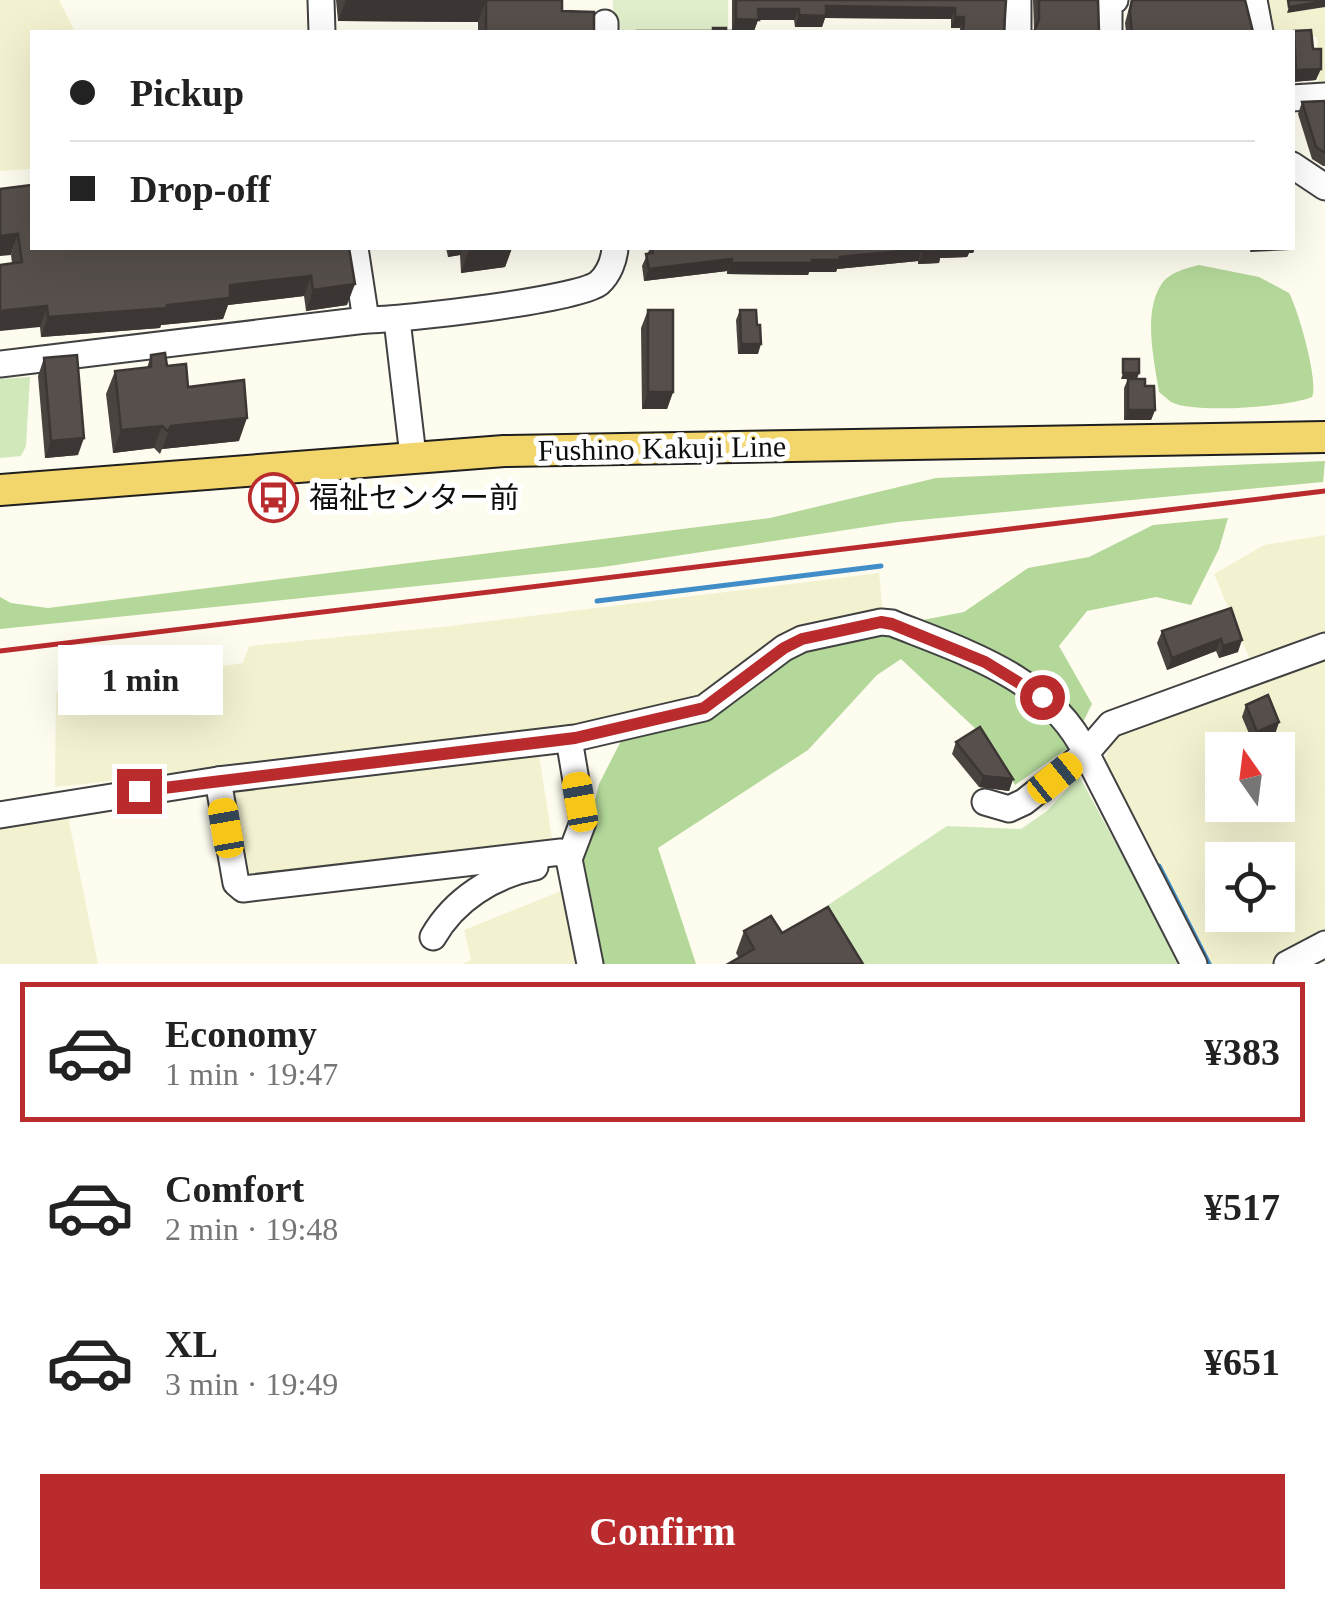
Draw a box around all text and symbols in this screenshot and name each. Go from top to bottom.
text: Pickup [130,72,244,114]
text: Drop-off [130,168,271,210]
street label: Fushino Kakuji Line [538,429,786,467]
bus stop icon: 福祉センター前 [248,471,300,523]
place label: 福祉センター前 [309,481,519,514]
callout: 1 min [56,646,222,716]
text: 1 min [102,662,179,698]
route start [1020,675,1065,720]
north arrow [1205,732,1295,822]
map controls [1205,732,1295,932]
car [1022,747,1088,809]
route end [117,769,162,814]
car [560,770,600,834]
car [206,796,246,860]
button: locate [1205,842,1295,932]
icon: car [45,1007,135,1097]
text: Economy [165,1013,317,1055]
text: ¥383 [1204,1031,1280,1073]
text: 1 min · 19:47 [165,1056,338,1092]
icon: car [45,1162,135,1252]
text: Comfort [165,1168,304,1210]
text: ¥517 [1204,1186,1280,1228]
text: 2 min · 19:48 [165,1211,338,1247]
icon: car [45,1317,135,1407]
text: XL [165,1323,218,1365]
text: ¥651 [1204,1341,1280,1383]
text: 3 min · 19:49 [165,1366,338,1402]
button: Confirm [40,1474,1285,1589]

